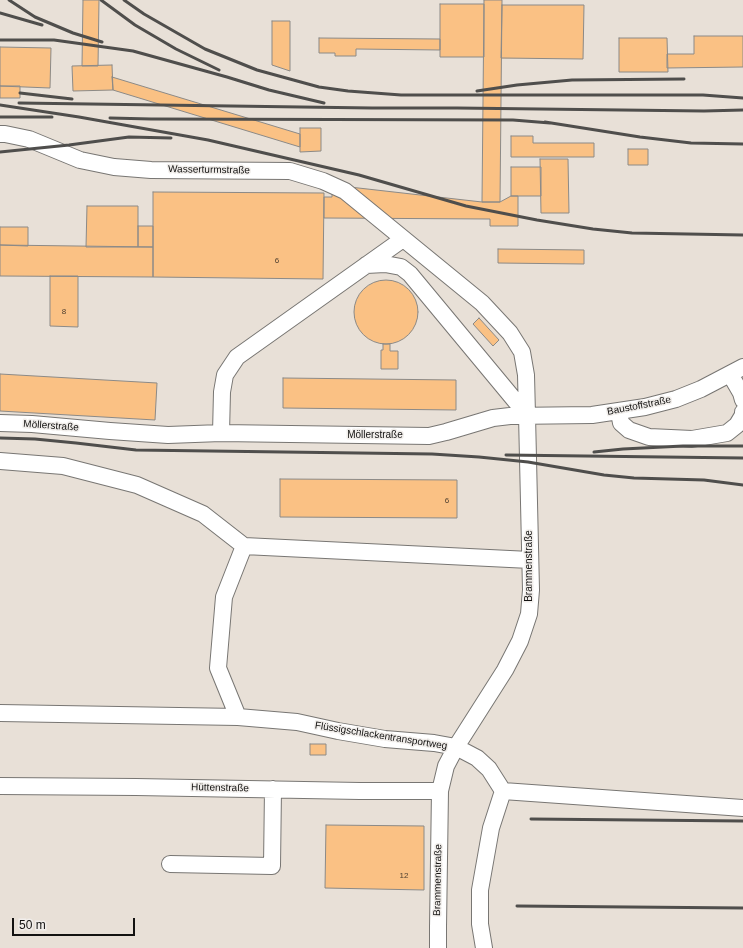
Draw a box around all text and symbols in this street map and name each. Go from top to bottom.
street label: Wasserturmstraße [168,163,250,177]
house number: 6 [275,256,279,266]
house number: 8 [62,307,66,317]
street label: Baustoffstraße [606,394,672,418]
street label: Möllerstraße [23,418,79,434]
street label: Möllerstraße [347,429,403,441]
house number: 6 [445,496,449,506]
street label: Brammenstraße [523,530,535,602]
street label: Flüssigschlackentransportweg [314,720,448,752]
street label: Hüttenstraße [191,781,249,795]
street label: Brammenstraße [431,844,445,916]
house number: 12 [400,871,408,881]
scale bar [14,910,137,936]
text: 50 m [19,918,46,932]

